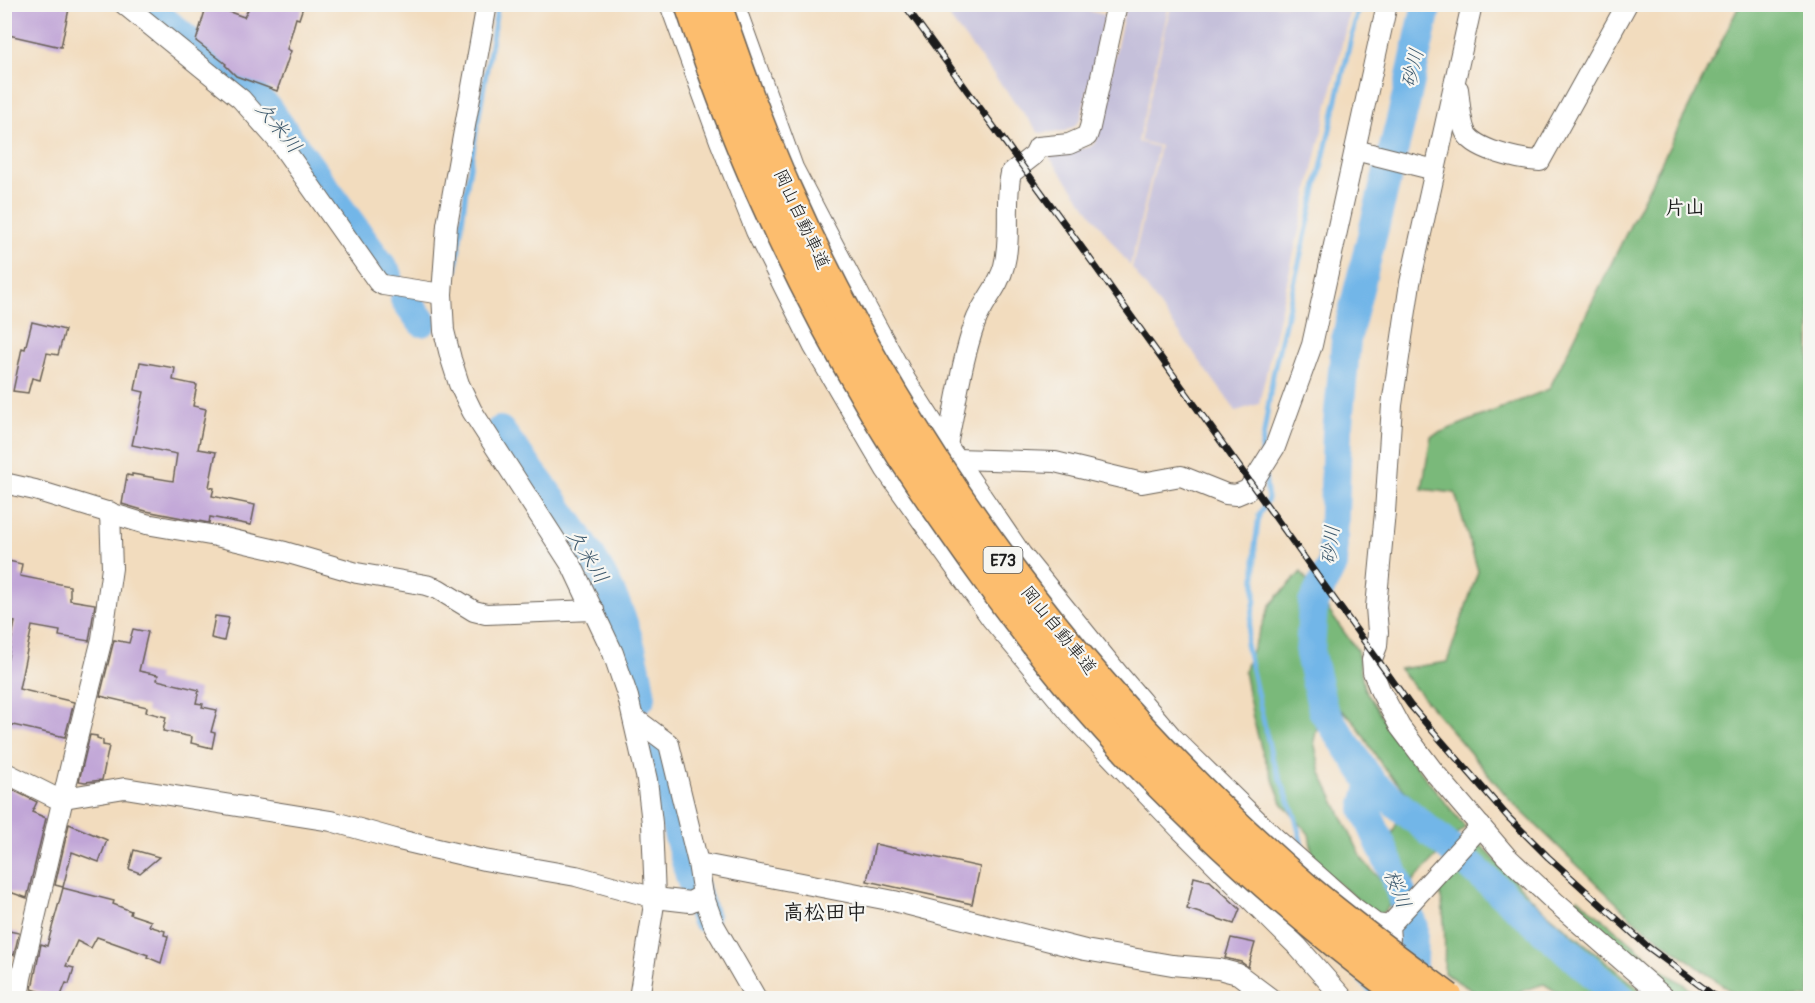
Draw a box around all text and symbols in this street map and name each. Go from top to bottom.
water label: 砂川 [1396,46,1429,91]
water label: 久米川 [250,96,307,158]
street label: 岡山自動車道 [768,165,835,273]
district label: 片山 [1665,195,1705,220]
water label: 久米川 [561,524,614,588]
water label: 砂川 [1316,524,1345,566]
road number: E73 [984,547,1022,573]
street label: 岡山自動車道 [1016,581,1102,680]
water label: 桜川 [1378,866,1417,912]
district label: 高松田中 [783,899,867,926]

